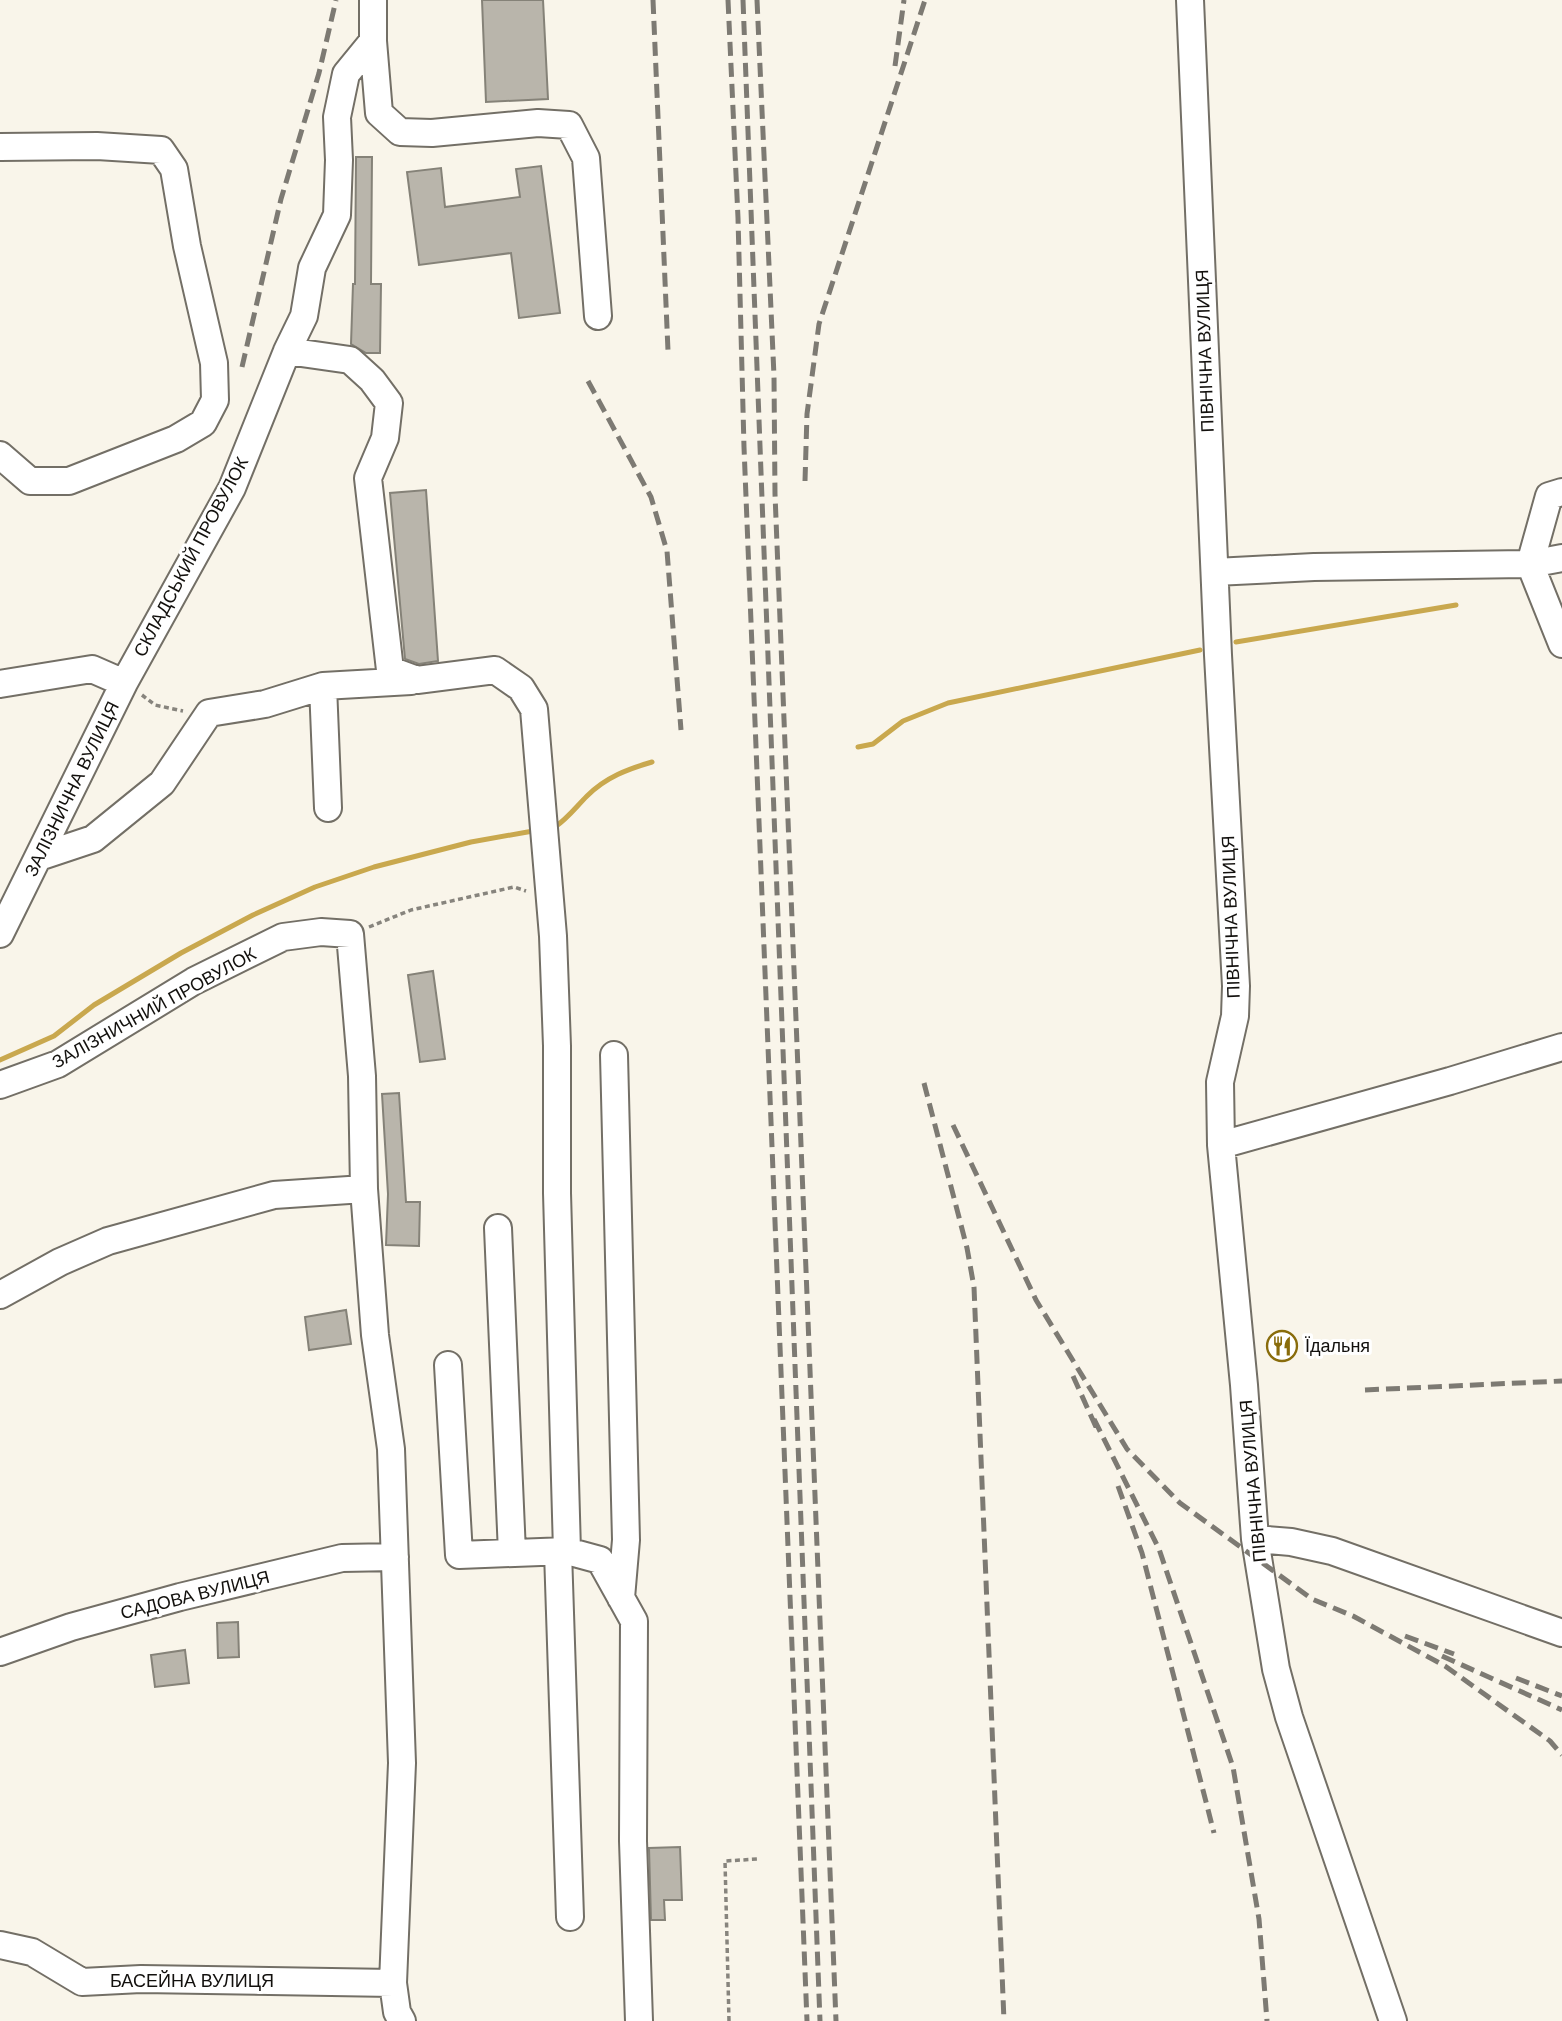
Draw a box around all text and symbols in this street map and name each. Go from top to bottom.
street label: ПІВНІЧНА ВУЛИЦЯ [1190,269,1220,433]
street label: СКЛАДСЬКИЙ ПРОВУЛОК [128,452,254,661]
street label: ЗАЛІЗНИЧНА ВУЛИЦЯ [19,697,125,881]
street label: ПІВНІЧНА ВУЛИЦЯ [1216,835,1246,999]
street label: ЗАЛІЗНИЧНИЙ ПРОВУЛОК [48,942,261,1074]
restaurant icon: Їдальня [1265,1329,1299,1363]
place label: Їдальня [1305,1334,1370,1358]
street label: ПІВНІЧНА ВУЛИЦЯ [1234,1399,1272,1563]
street label: САДОВА ВУЛИЦЯ [118,1565,272,1625]
street label: БАСЕЙНА ВУЛИЦЯ [110,1969,274,1993]

